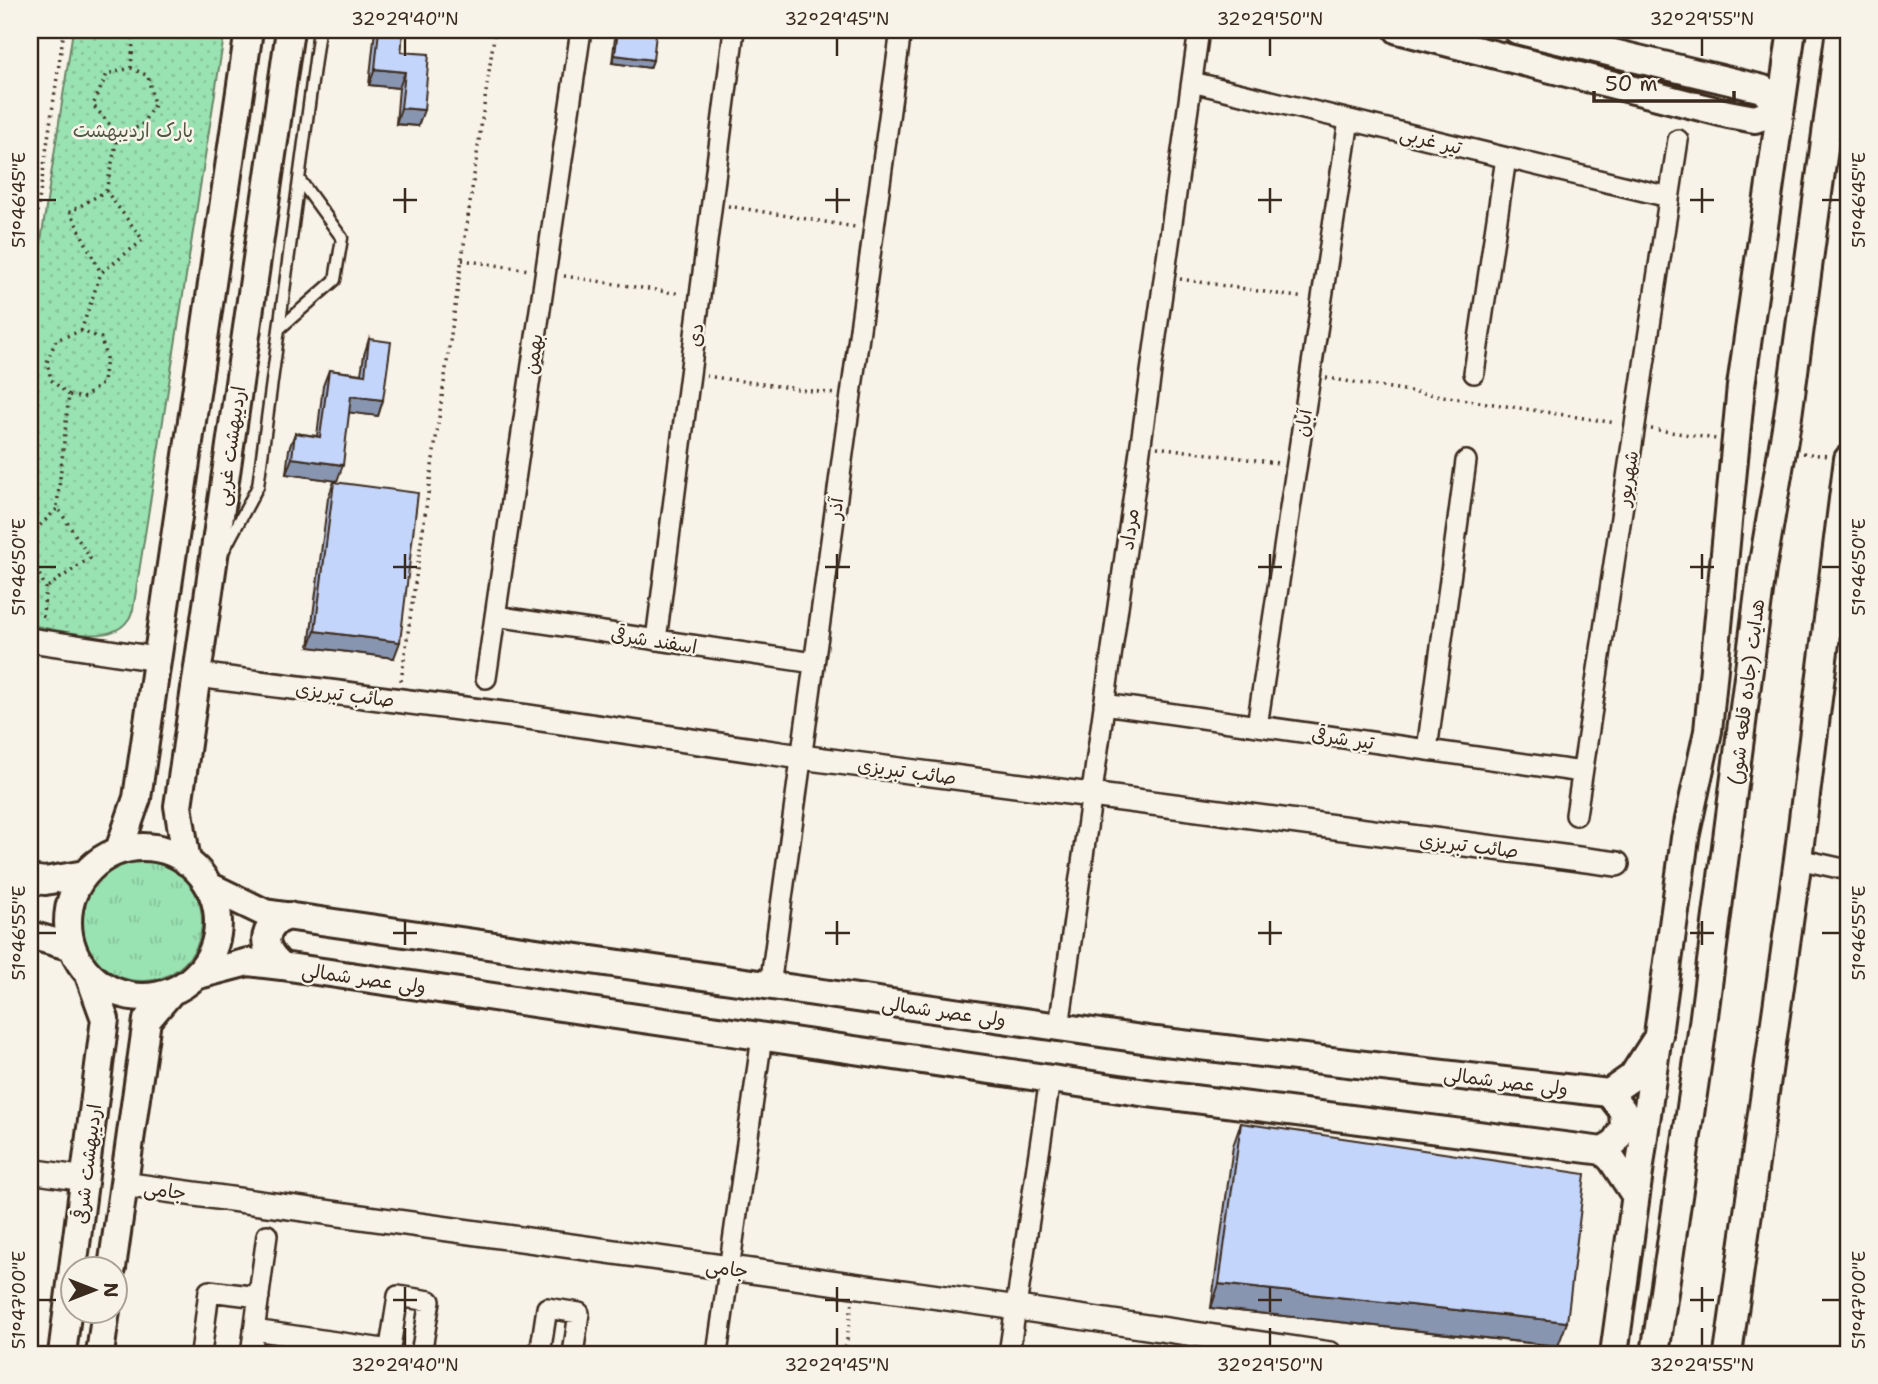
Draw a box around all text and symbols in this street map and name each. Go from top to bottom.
text: 32°29'40"N [351,7,459,31]
text: 32°29'45"N [784,7,890,31]
text: 32°29'50"N [1217,7,1323,31]
text: 32°29'55"N [1650,7,1754,31]
scale bar [1594,60,1734,104]
text: 50 m [1605,70,1658,98]
park label: پارک اردیبهشت [73,118,193,143]
street label: تیر غربی [1397,121,1465,160]
text: 51°46'45"E [7,152,31,248]
text: 51°46'45"E [1847,152,1871,248]
street label: دی [682,322,709,348]
street label: بهمن [518,332,549,376]
street label: اردیبهشت غربی [210,385,251,508]
street label: آبان [1289,406,1318,439]
street label: شهریور [1611,449,1644,509]
street label: آذر [821,495,850,522]
street label: مرداد [1114,507,1145,551]
text: 51°46'50"E [7,518,31,616]
text: 51°46'50"E [1847,518,1871,616]
street label: هدایت (جاده قلعه شور) [1723,598,1770,786]
street label: اسفند شرقی [609,621,699,660]
street label: صائب تبریزی [294,676,396,713]
street label: تیر شرقی [1310,722,1376,755]
street label: صائب تبریزی [856,752,958,791]
street label: صائب تبریزی [1418,827,1520,864]
text: 51°46'55"E [7,885,31,981]
text: 51°46'55"E [1847,885,1871,981]
street label: ولی عصر شمالی [300,957,428,1000]
street label: ولی عصر شمالی [880,990,1008,1033]
street label: ولی عصر شمالی [1442,1061,1570,1102]
street label: اردیبهشت شرقی [68,1103,107,1226]
street label: جامی [142,1175,188,1206]
text: 51°47'00"E [7,1251,31,1349]
text: 51°47'00"E [1847,1251,1871,1349]
street label: جامی [704,1253,750,1284]
north arrow [60,1254,130,1324]
text: N [98,1282,123,1298]
text: 32°29'40"N [351,1353,459,1377]
text: 32°29'45"N [784,1353,890,1377]
text: 32°29'50"N [1217,1353,1323,1377]
text: 32°29'55"N [1650,1353,1754,1377]

